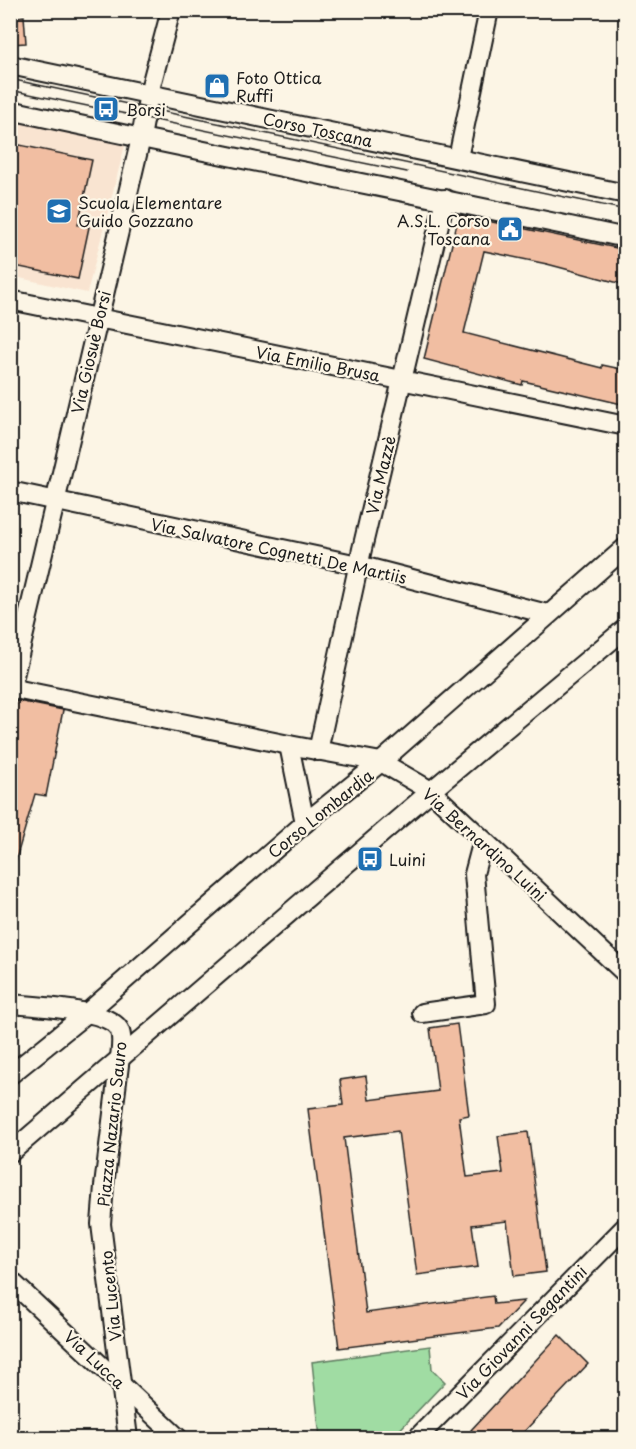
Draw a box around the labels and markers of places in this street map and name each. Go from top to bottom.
place label: Foto Ottica Ruffi [236,65,322,107]
shop icon: Foto Ottica Ruffi [202,71,232,101]
bus stop icon: Borsi [91,94,121,124]
place label: Borsi [126,97,166,121]
place label: Scuola Elementare Guido Gozzano [78,190,222,232]
school or university icon: Scuola Elementare Guido Gozzano [44,196,74,226]
place label: A.S.L. Corso Toscana [397,208,490,250]
public building icon: A.S.L. Corso Toscana [495,214,525,244]
bus stop icon: Luini [355,844,385,874]
place label: Luini [389,847,426,871]

